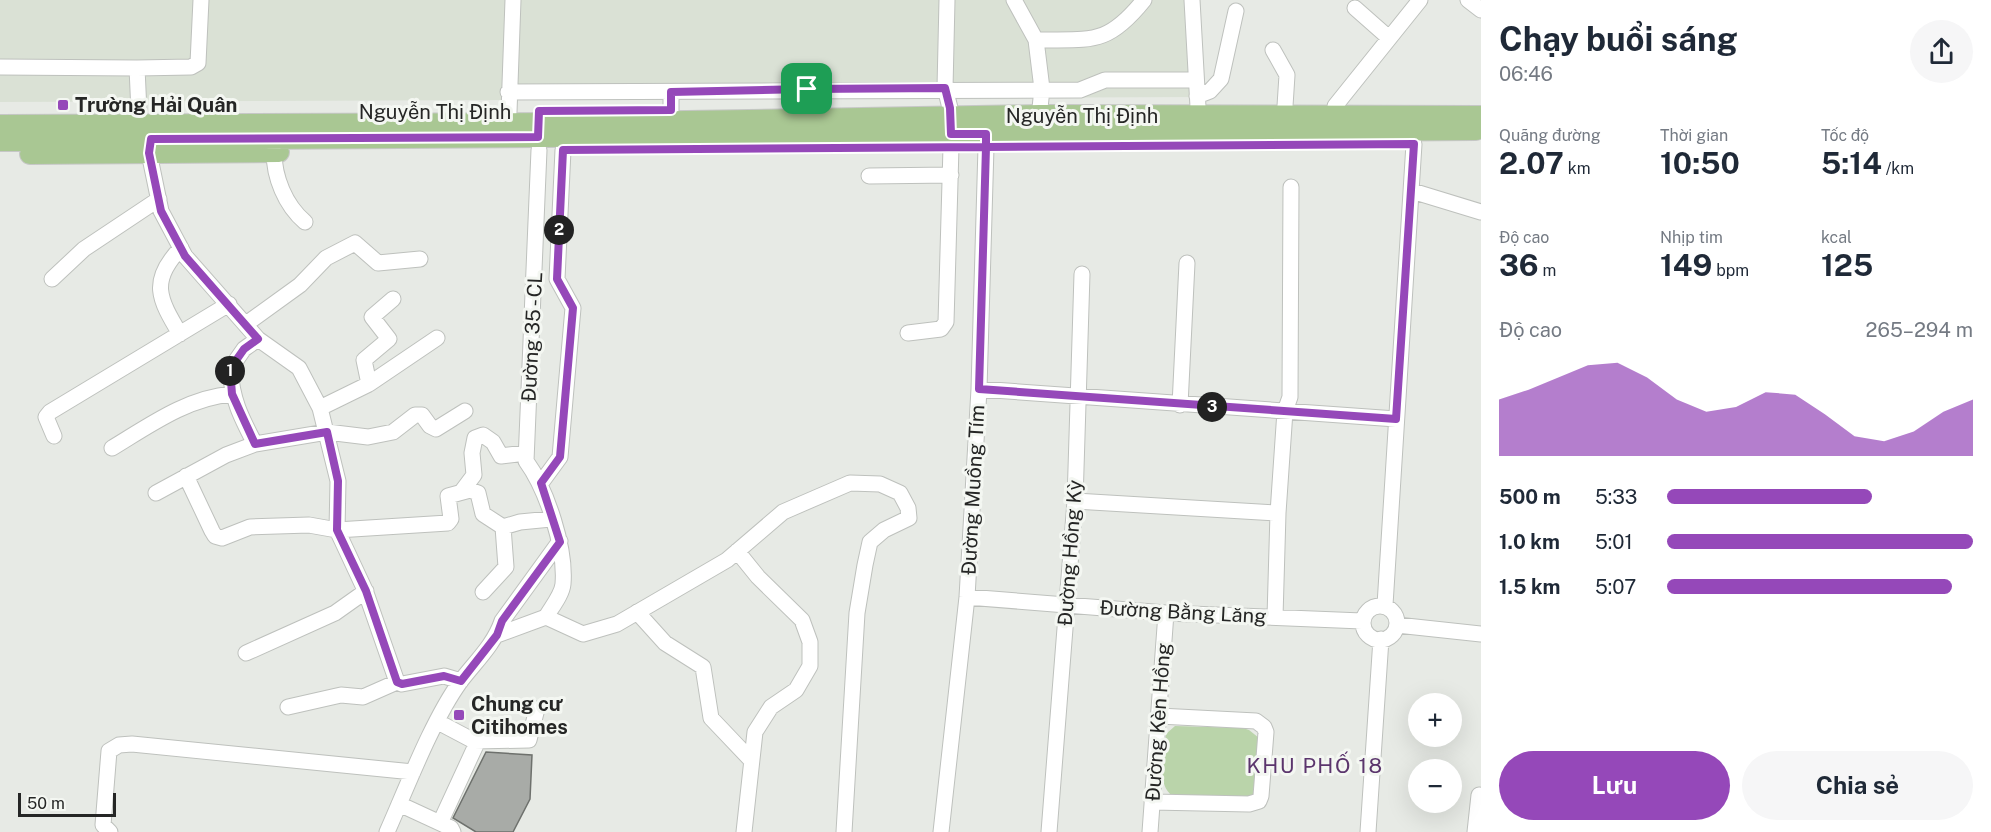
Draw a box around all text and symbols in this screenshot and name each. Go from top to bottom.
text: Chạy buổi sáng [1499,20,1737,58]
button: share [1910,20,1973,83]
text: 06:46 [1499,62,1553,86]
pin [781,63,832,114]
icon: arrive [790,72,823,105]
place label: Trường Hải Quân [75,93,237,117]
marker: Trường Hải Quân [56,98,70,112]
street label: Nguyễn Thị Định [359,100,511,124]
street label: Nguyễn Thị Định [1006,104,1158,128]
text: Quãng đường [1499,126,1601,145]
text: Thời gian [1660,126,1728,145]
text: Tốc độ [1821,126,1869,145]
text: 2.07 [1499,145,1564,181]
text: 10:50 [1660,145,1740,181]
text: 5:14 [1821,145,1882,181]
text: km [1564,159,1590,178]
text: /km [1882,159,1914,178]
pin: 2 [544,215,574,245]
text: 2 [554,220,564,239]
text: Độ cao [1499,228,1549,247]
text: Nhịp tim [1660,228,1723,247]
text: kcal [1821,228,1852,247]
text: 36 [1499,247,1539,283]
text: 149 [1660,247,1712,283]
text: 125 [1821,247,1873,283]
text: m [1539,261,1556,280]
text: bpm [1712,261,1749,280]
street label: Đường 35 - CL [517,271,547,403]
text: Độ cao [1499,318,1562,342]
text: 265–294 m [1866,318,1973,342]
pin: 1 [215,356,245,386]
text: 1 [227,361,233,380]
pin: 3 [1197,392,1227,422]
text: 3 [1207,397,1217,416]
street label: Đường Muồng Tím [957,404,989,576]
street label: Đường Hồng Kỳ [1053,479,1087,627]
text: 500 m [1499,485,1561,509]
text: 5:33 [1595,485,1637,509]
text: 1.0 km [1499,530,1560,554]
text: 5:01 [1595,530,1633,554]
text: 1.5 km [1499,575,1560,599]
text: 5:07 [1595,575,1636,599]
street label: Đường Bằng Lăng [1099,596,1267,628]
street label: Đường Kèn Hồng [1140,642,1176,802]
place label: Chung cư Citihomes [471,692,568,739]
map controls [1408,693,1462,813]
button: + [1408,693,1462,747]
marker: Chung cư Citihomes [452,708,466,722]
district label: KHU PHỐ 18 [1246,751,1384,778]
button: Lưu [1499,751,1730,820]
button: Chia sẻ [1742,751,1973,820]
button: − [1408,759,1462,813]
scale bar [18,790,116,818]
text: 50 m [27,794,65,813]

